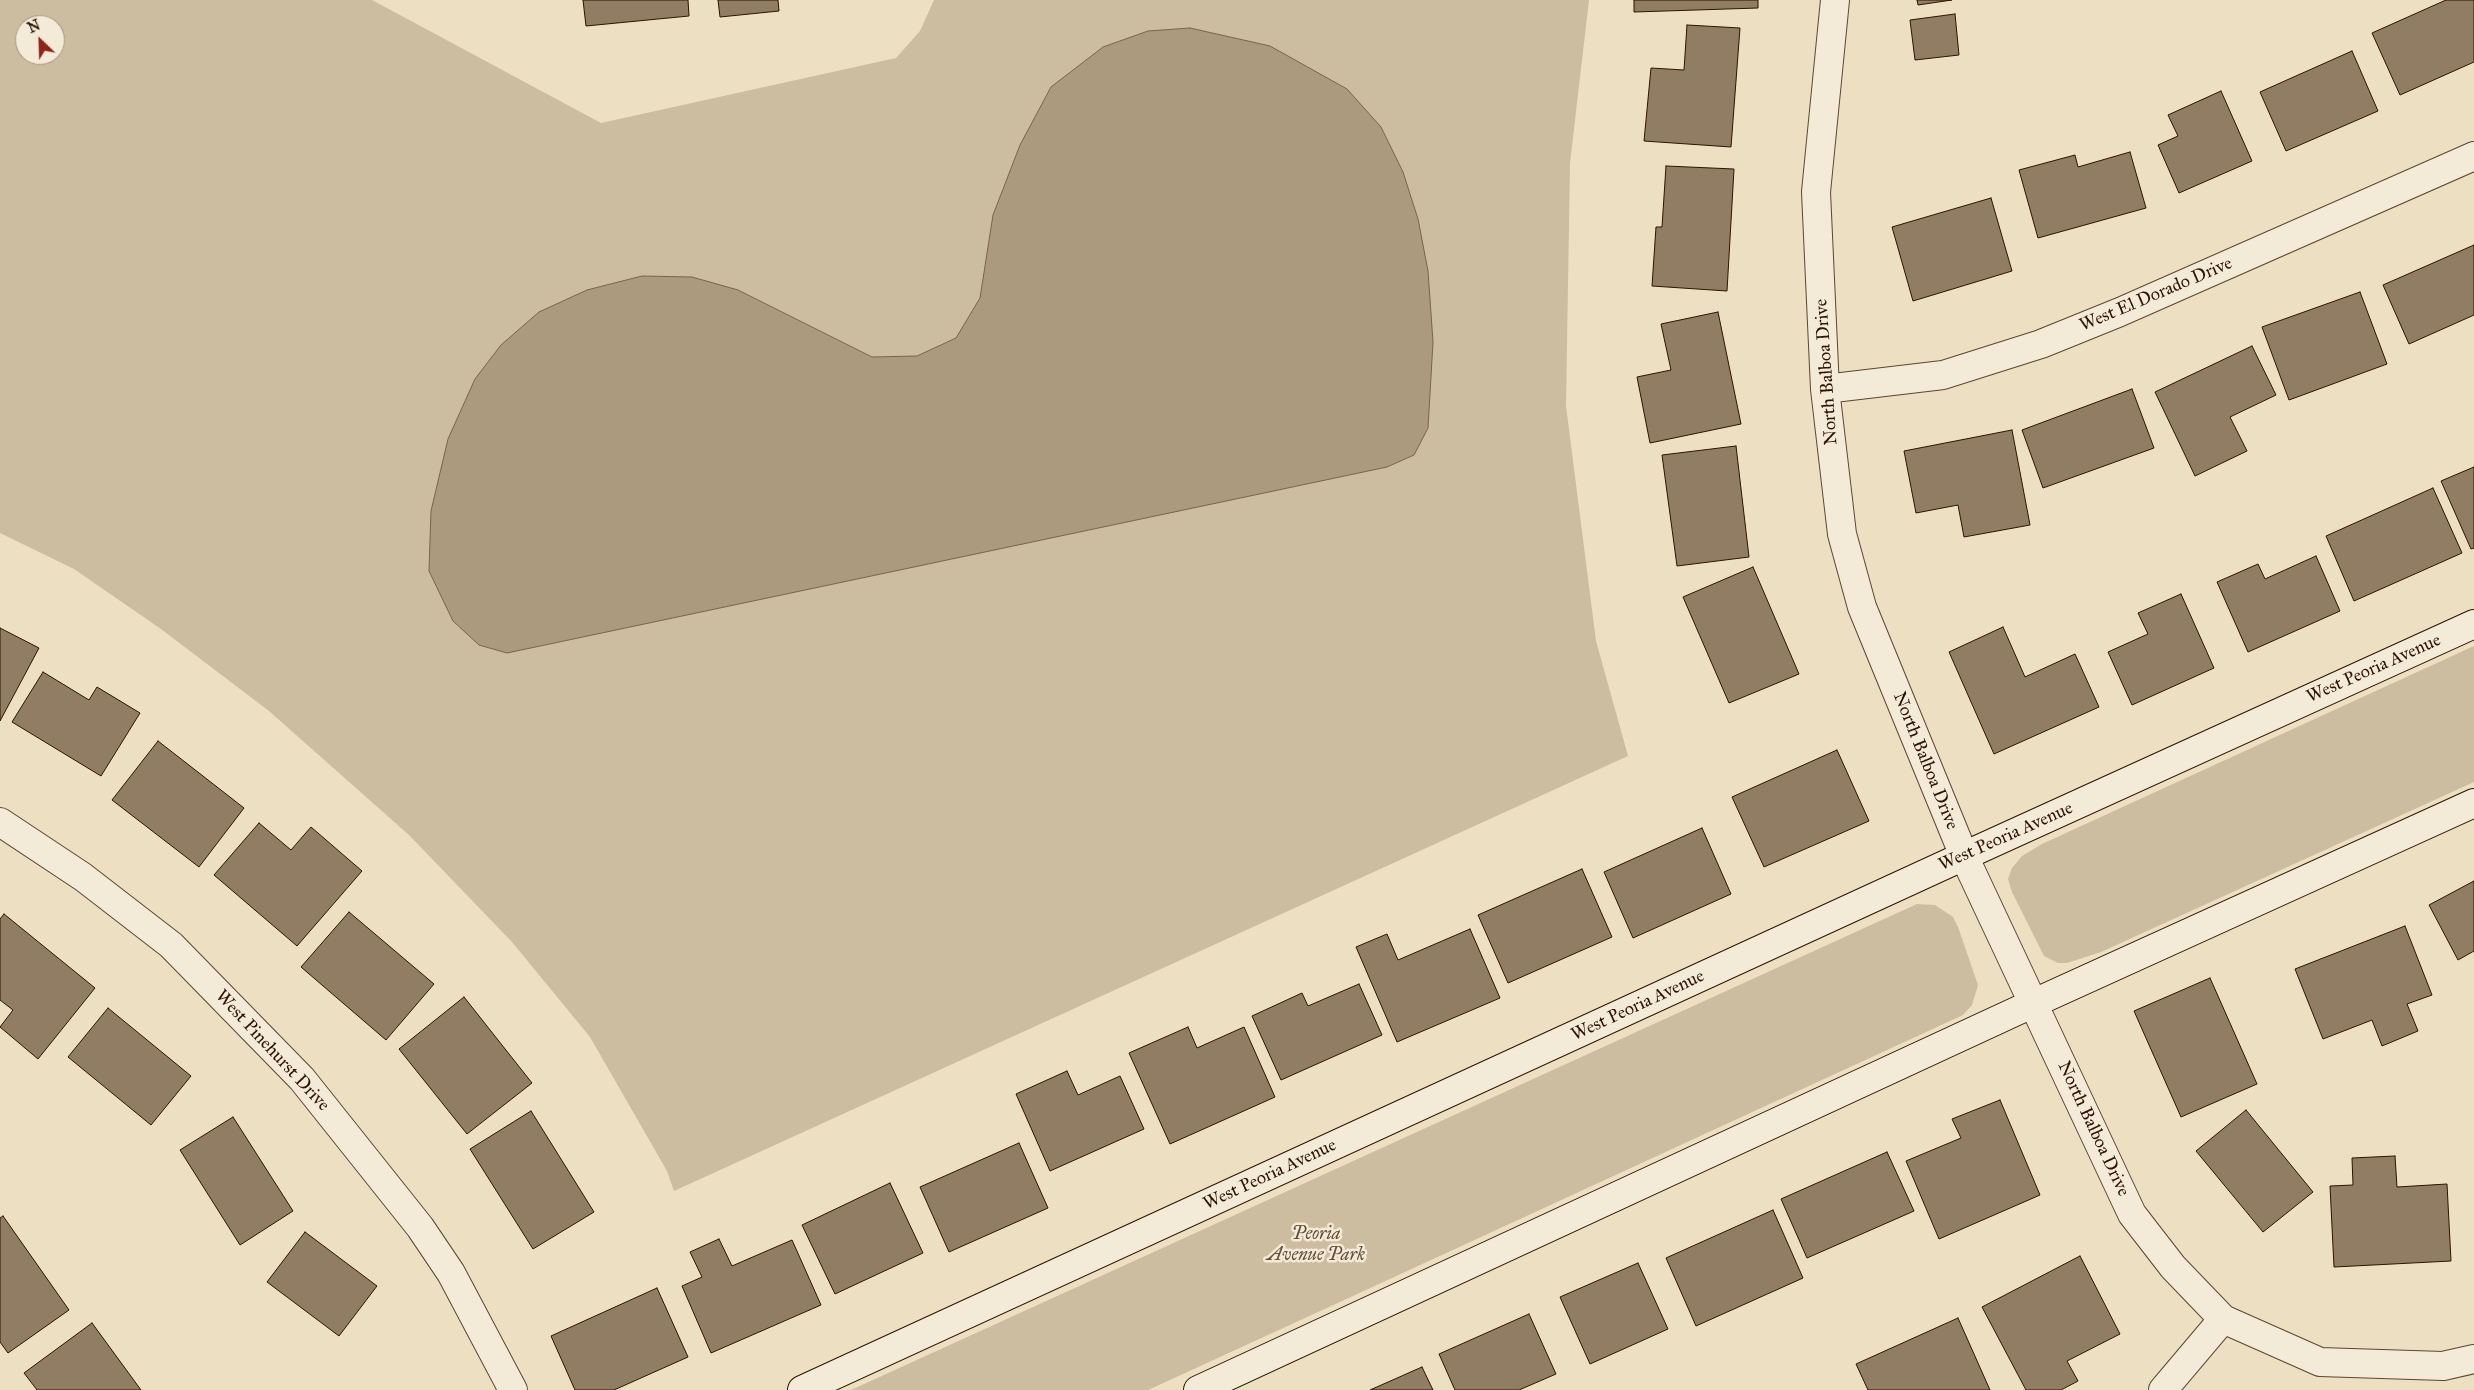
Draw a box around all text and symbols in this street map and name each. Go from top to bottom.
north arrow [15,15,65,65]
text: N [25,17,43,37]
street label: West El Dorado Drive [2076,253,2236,337]
street label: North Balboa Drive [1811,298,1843,446]
street label: West Peoria Avenue [2304,630,2444,708]
street label: North Balboa Drive [1888,689,1962,833]
street label: West Peoria Avenue [1936,798,2076,876]
street label: West Peoria Avenue [1568,966,1708,1046]
street label: West Pinehurst Drive [210,986,334,1116]
street label: North Balboa Drive [2052,1058,2134,1200]
street label: West Peoria Avenue [1200,1135,1340,1215]
park label: Peoria Avenue Park [1267,1224,1365,1266]

